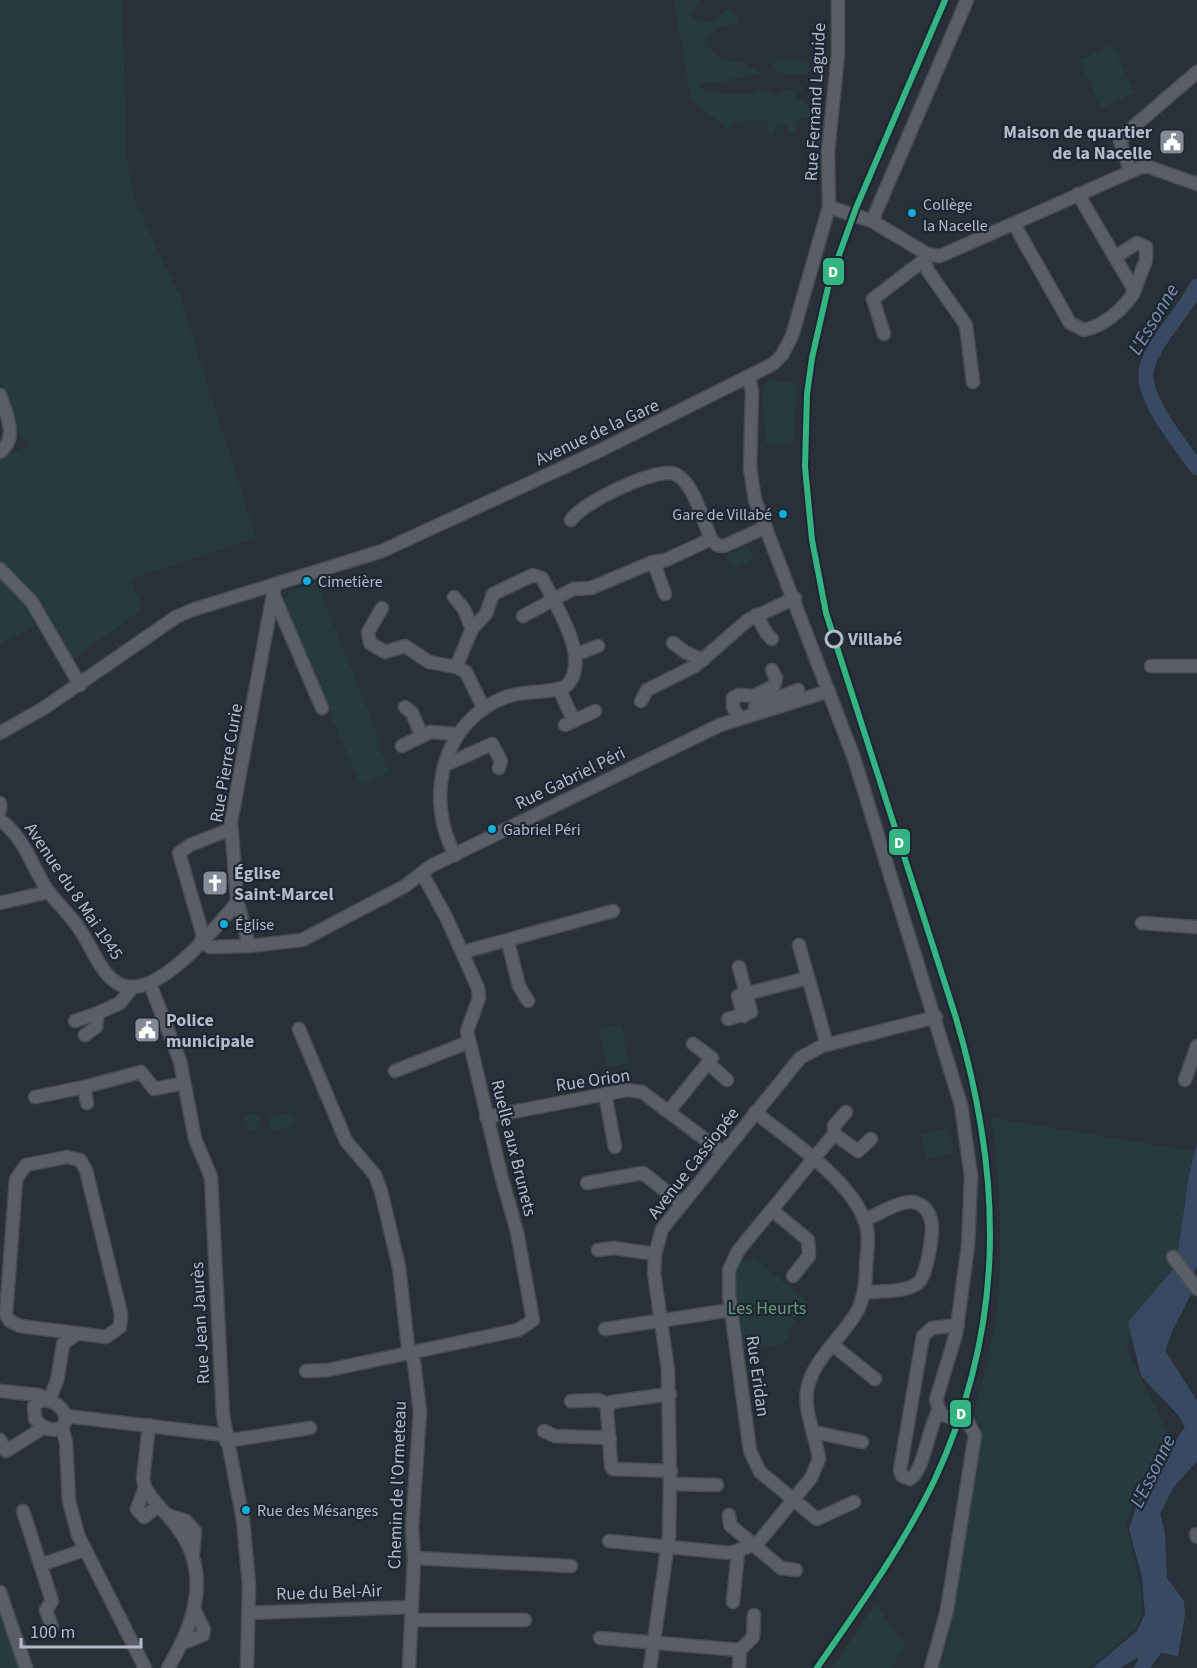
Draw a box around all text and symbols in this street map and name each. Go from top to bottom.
street label: Rue Fernand Laguide [799,22,832,182]
place label: Maison de quartier de la Nacelle [1003,120,1153,166]
public building icon: Maison de quartier de la Nacelle [1157,127,1187,157]
place label: Collège la Nacelle [923,194,988,237]
marker: Collège la Nacelle [906,207,918,219]
line badge: D [822,257,845,286]
text: D [828,261,838,283]
water label: L'Essonne [1122,279,1186,360]
street label: Avenue de la Gare [531,393,663,472]
place label: Gare de Villabé [672,504,772,526]
marker: Gare de Villabé [777,508,789,520]
place label: Cimetière [318,571,383,593]
marker: Cimetière [301,575,313,587]
place label: Villabé [847,627,902,652]
marker: Villabé [825,630,843,648]
street label: Rue Pierre Curie [204,702,249,825]
street label: Rue Gabriel Péri [511,741,630,816]
street label: Avenue du 8 Mai 1945 [18,818,129,965]
place label: Gabriel Péri [503,819,581,841]
marker: Gabriel Péri [486,823,498,835]
line badge: D [888,828,911,856]
text: D [894,832,904,854]
place label: Église Saint-Marcel [234,861,334,907]
church icon: Église Saint-Marcel [200,868,230,898]
place label: Église [235,914,274,936]
marker: Église [218,918,230,930]
place label: Police municipale [166,1008,254,1054]
public building icon: Police municipale [132,1015,162,1045]
street label: Rue Orion [554,1063,632,1098]
street label: Ruelle aux Brunets [484,1077,543,1219]
street label: Avenue Cassiopée [642,1102,745,1224]
street label: Rue Jean Jaurès [185,1261,216,1385]
park label: Les Heurts [728,1296,806,1321]
street label: Rue Eridan [739,1334,776,1418]
line badge: D [949,1399,972,1428]
street label: Chemin de l'Ormeteau [382,1400,413,1570]
text: D [956,1403,966,1425]
water label: L'Essonne [1123,1430,1183,1513]
place label: Rue des Mésanges [257,1500,379,1522]
marker: Rue des Mésanges [240,1504,252,1516]
street label: Rue du Bel-Air [276,1578,383,1607]
scale bar [21,1611,141,1649]
text: 100 m [30,1620,75,1645]

